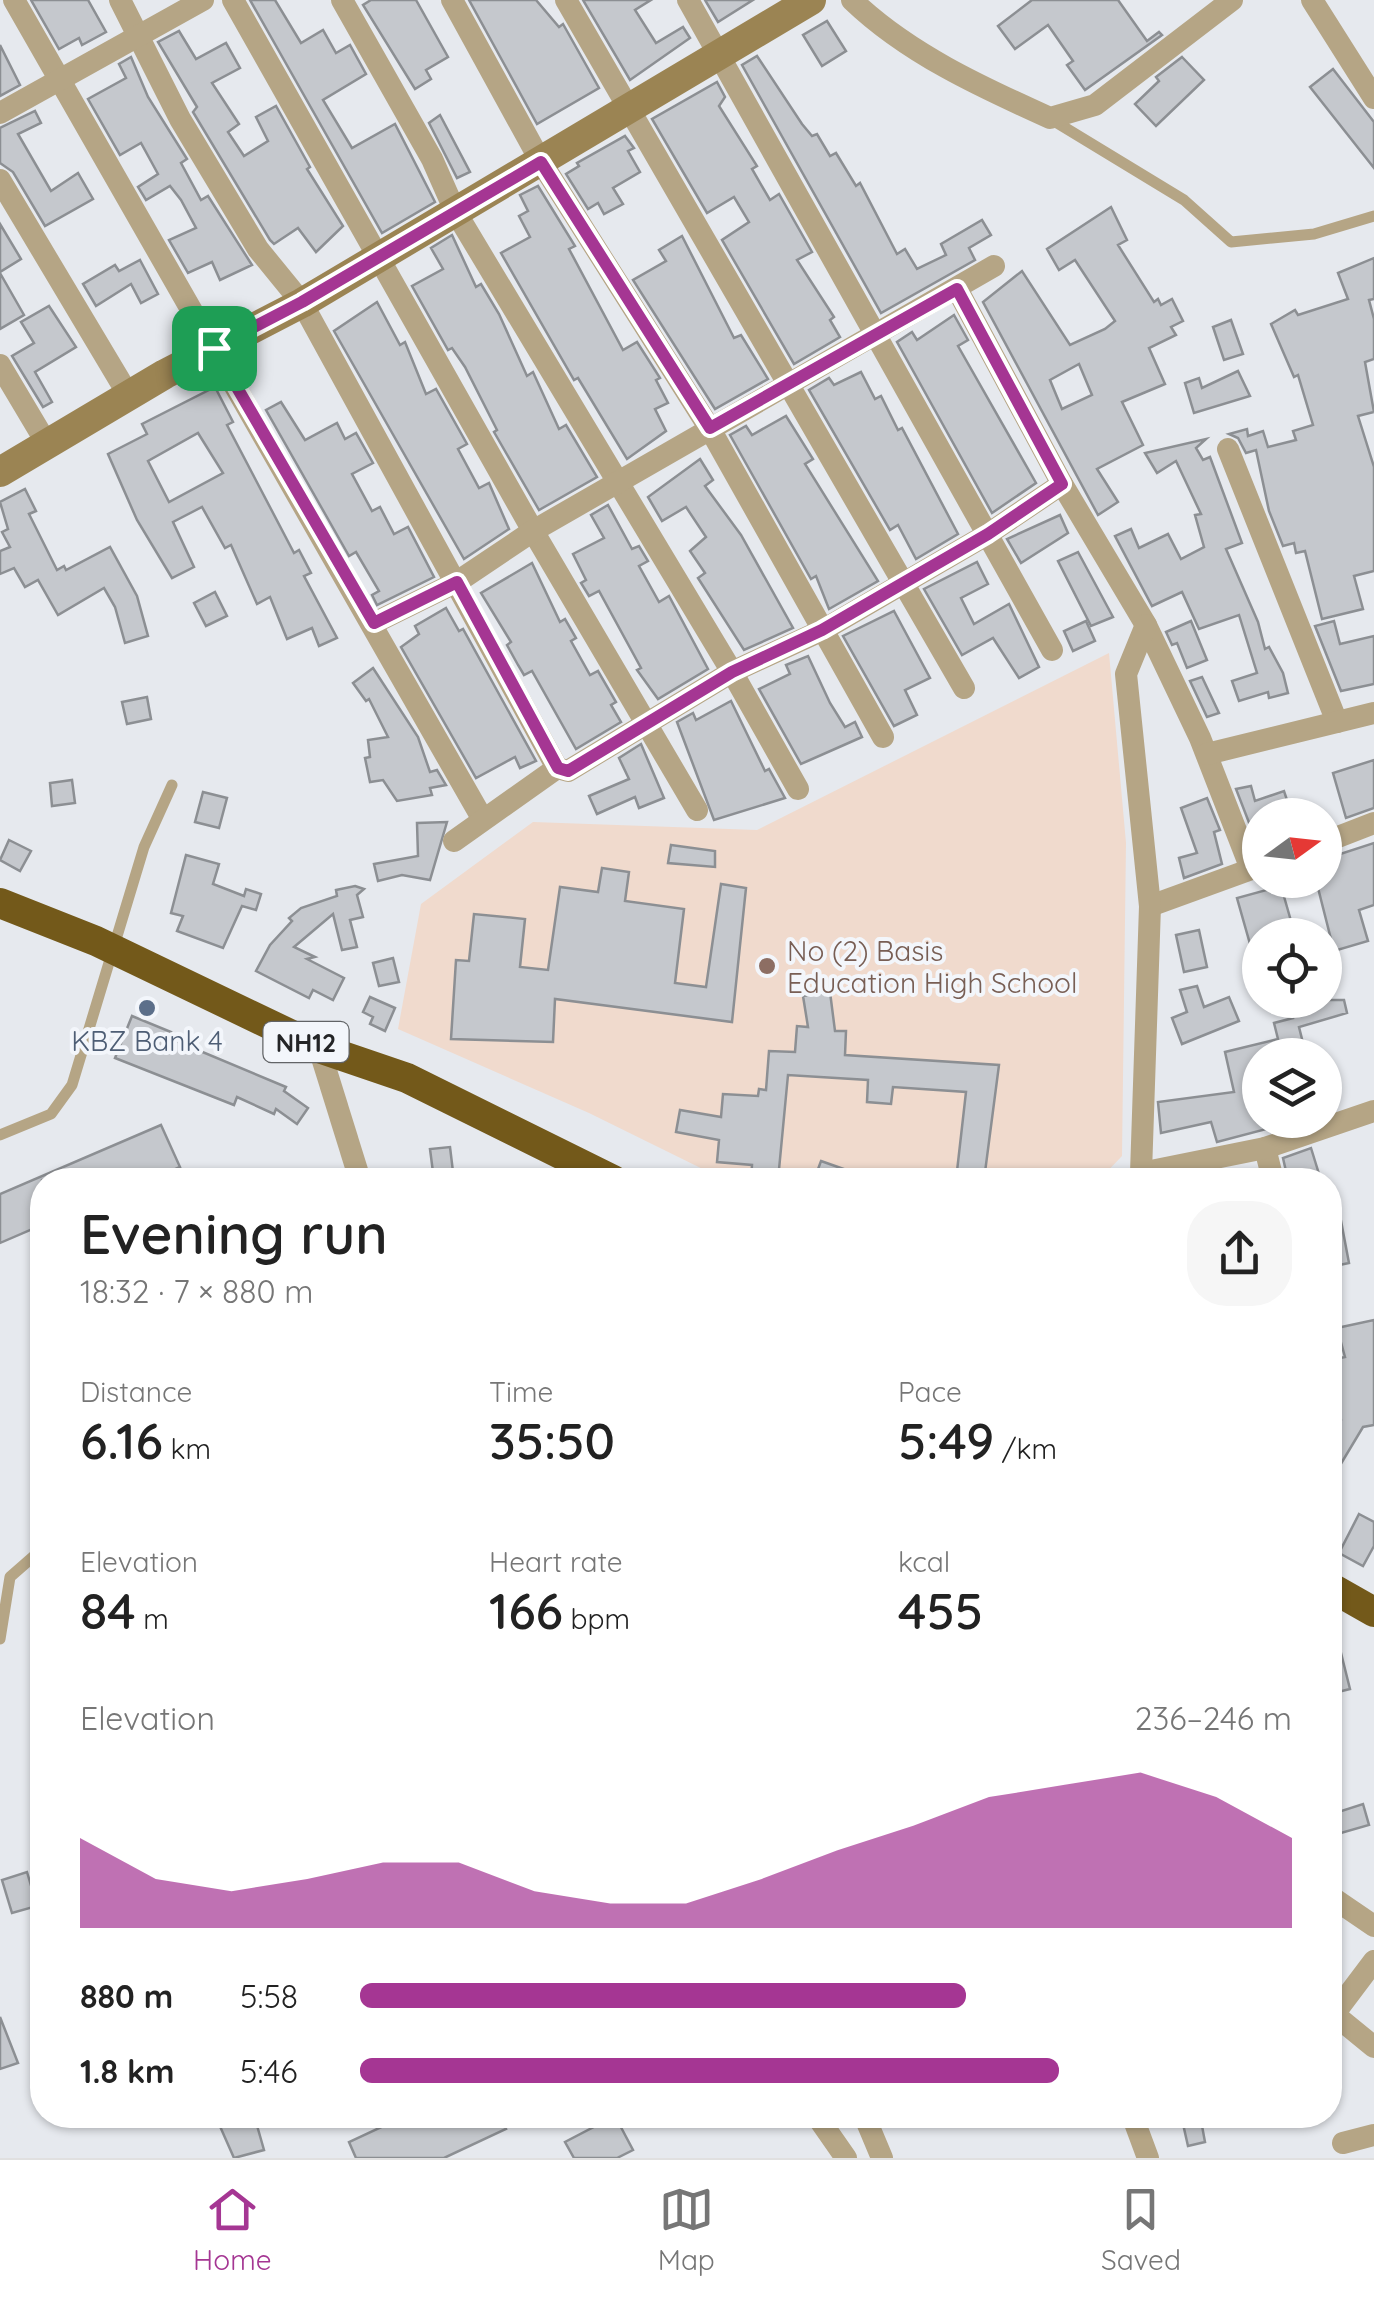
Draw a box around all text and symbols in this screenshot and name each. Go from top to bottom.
pin [172,306,257,391]
icon: arrive [187,321,242,376]
north arrow [1242,798,1342,898]
map controls [1242,798,1342,1138]
button: locate [1242,918,1342,1018]
place label: No (2) Basis Education High School [787,933,1077,1000]
marker: No (2) Basis Education High School [756,955,778,977]
marker: KBZ Bank 4 [136,997,158,1019]
road number: NH12 [264,1022,348,1062]
place label: KBZ Bank 4 [71,1023,223,1058]
button: layers [1242,1038,1342,1138]
text: Evening run [80,1199,388,1268]
button: share [1187,1201,1292,1306]
text: 18:32 · 7 × 880 m [80,1271,314,1311]
text: Distance [80,1374,192,1409]
text: Time [489,1374,553,1409]
text: Pace [898,1374,962,1409]
text: 6.16 [80,1409,163,1472]
text: 35:50 [489,1409,615,1472]
text: 5:49 [898,1409,994,1472]
text: km [163,1431,211,1466]
text: /km [994,1431,1057,1466]
text: Elevation [80,1544,198,1579]
text: Heart rate [489,1544,623,1579]
text: kcal [898,1544,950,1579]
text: 84 [80,1579,136,1642]
text: 166 [489,1579,563,1642]
text: 455 [898,1579,983,1642]
text: m [136,1601,169,1636]
text: bpm [563,1601,630,1636]
text: Elevation [80,1698,215,1738]
text: 236–246 m [1135,1698,1292,1738]
text: 880 m [80,1976,173,2016]
text: 5:58 [240,1976,298,2016]
text: 1.8 km [80,2051,175,2091]
text: 5:46 [240,2051,298,2091]
tab: Home [193,2182,272,2277]
tab: Map [658,2182,715,2277]
tab: Saved [1101,2182,1181,2277]

